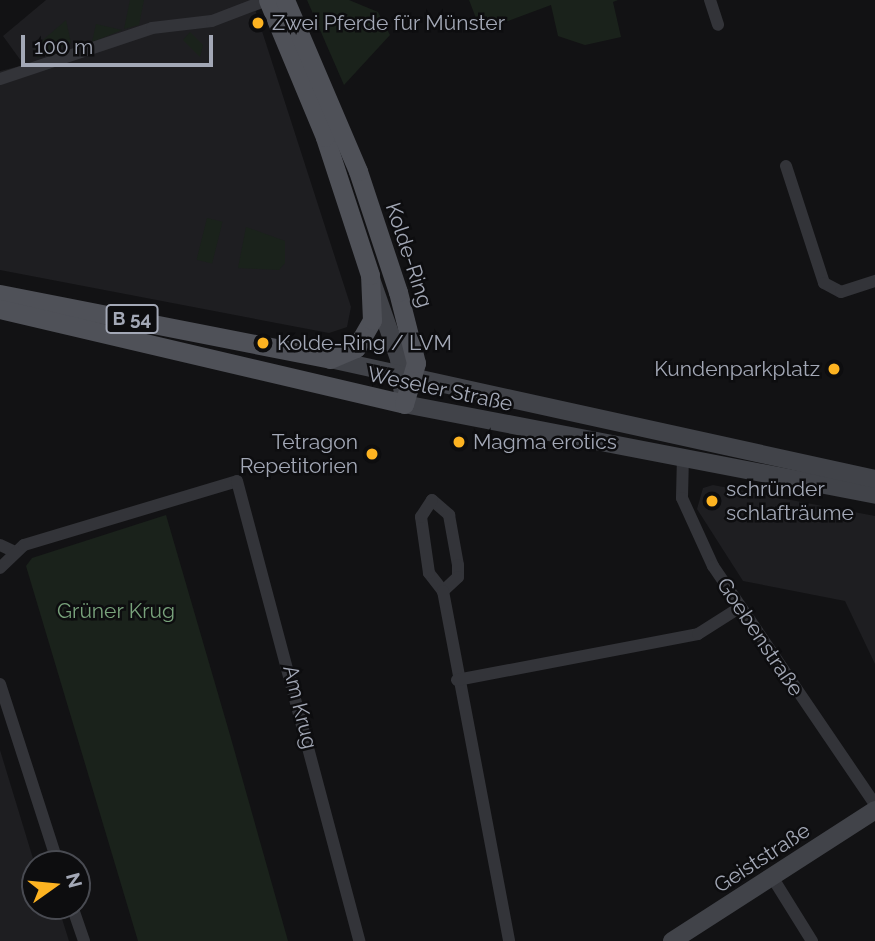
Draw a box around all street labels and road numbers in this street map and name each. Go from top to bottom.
street label: Kolde-Ring [380,199,438,311]
road number: B 54 [104,304,160,334]
street label: Weseler Straße [365,361,515,417]
street label: Goebenstraße [711,573,809,701]
street label: Am Krug [277,663,323,751]
street label: Geiststraße [709,818,815,898]

